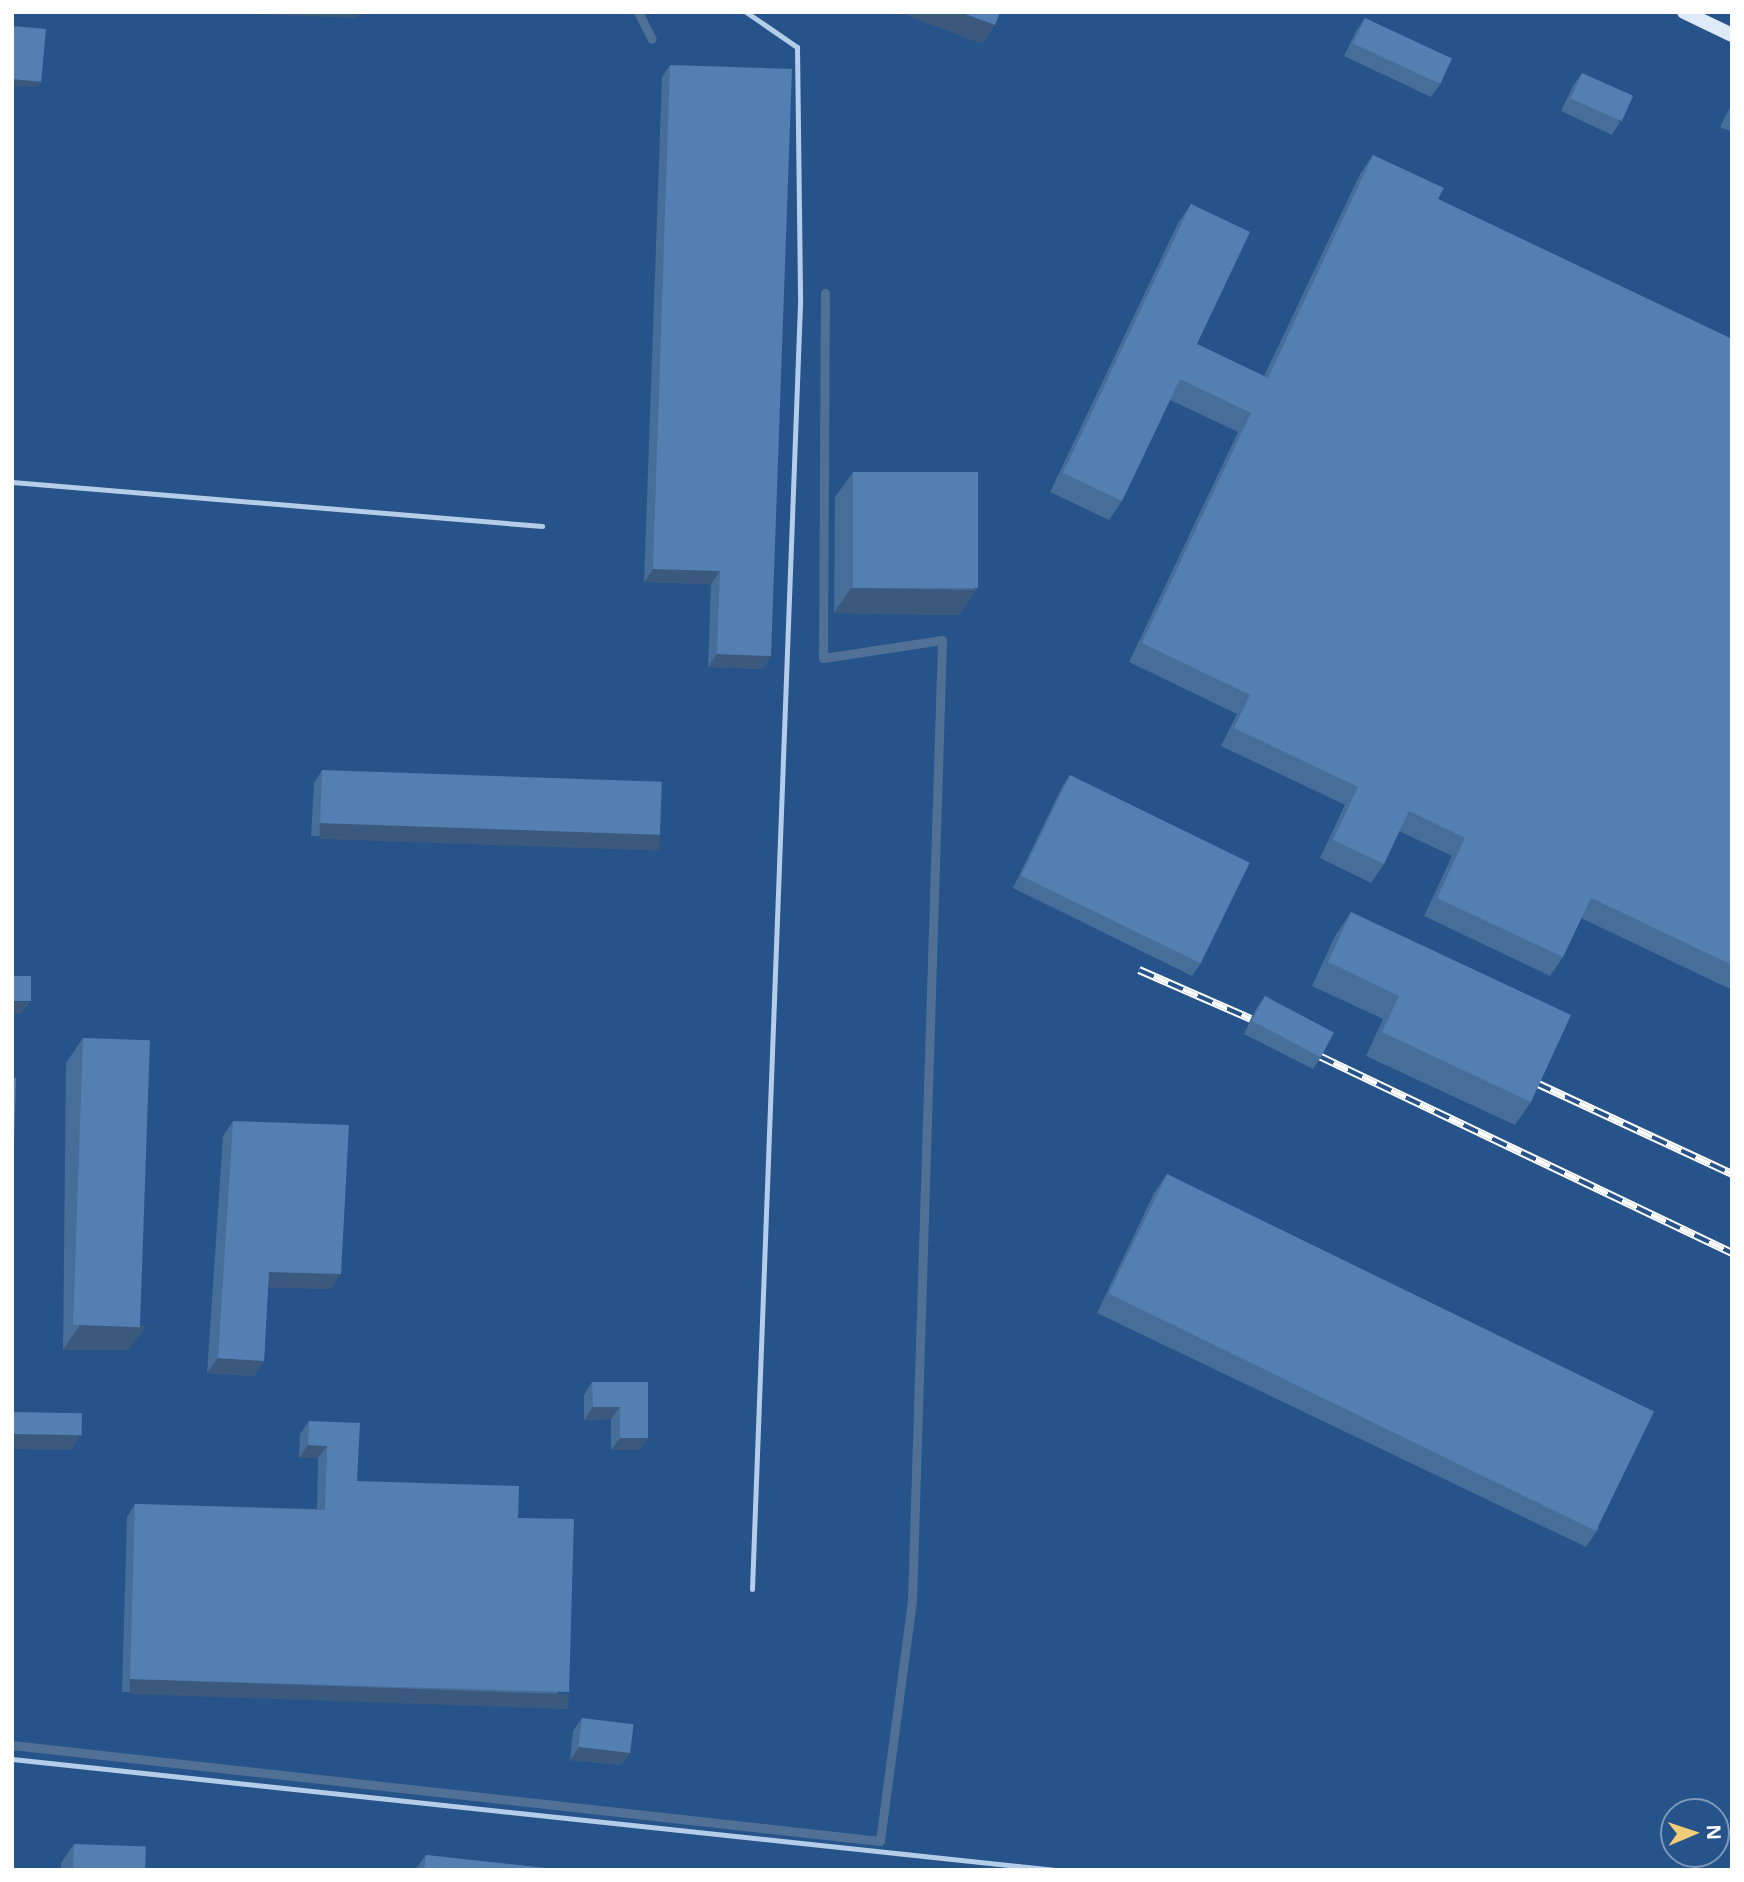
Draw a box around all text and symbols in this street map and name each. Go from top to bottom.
north arrow [1660,1798,1730,1868]
text: N [1701,1824,1727,1841]

